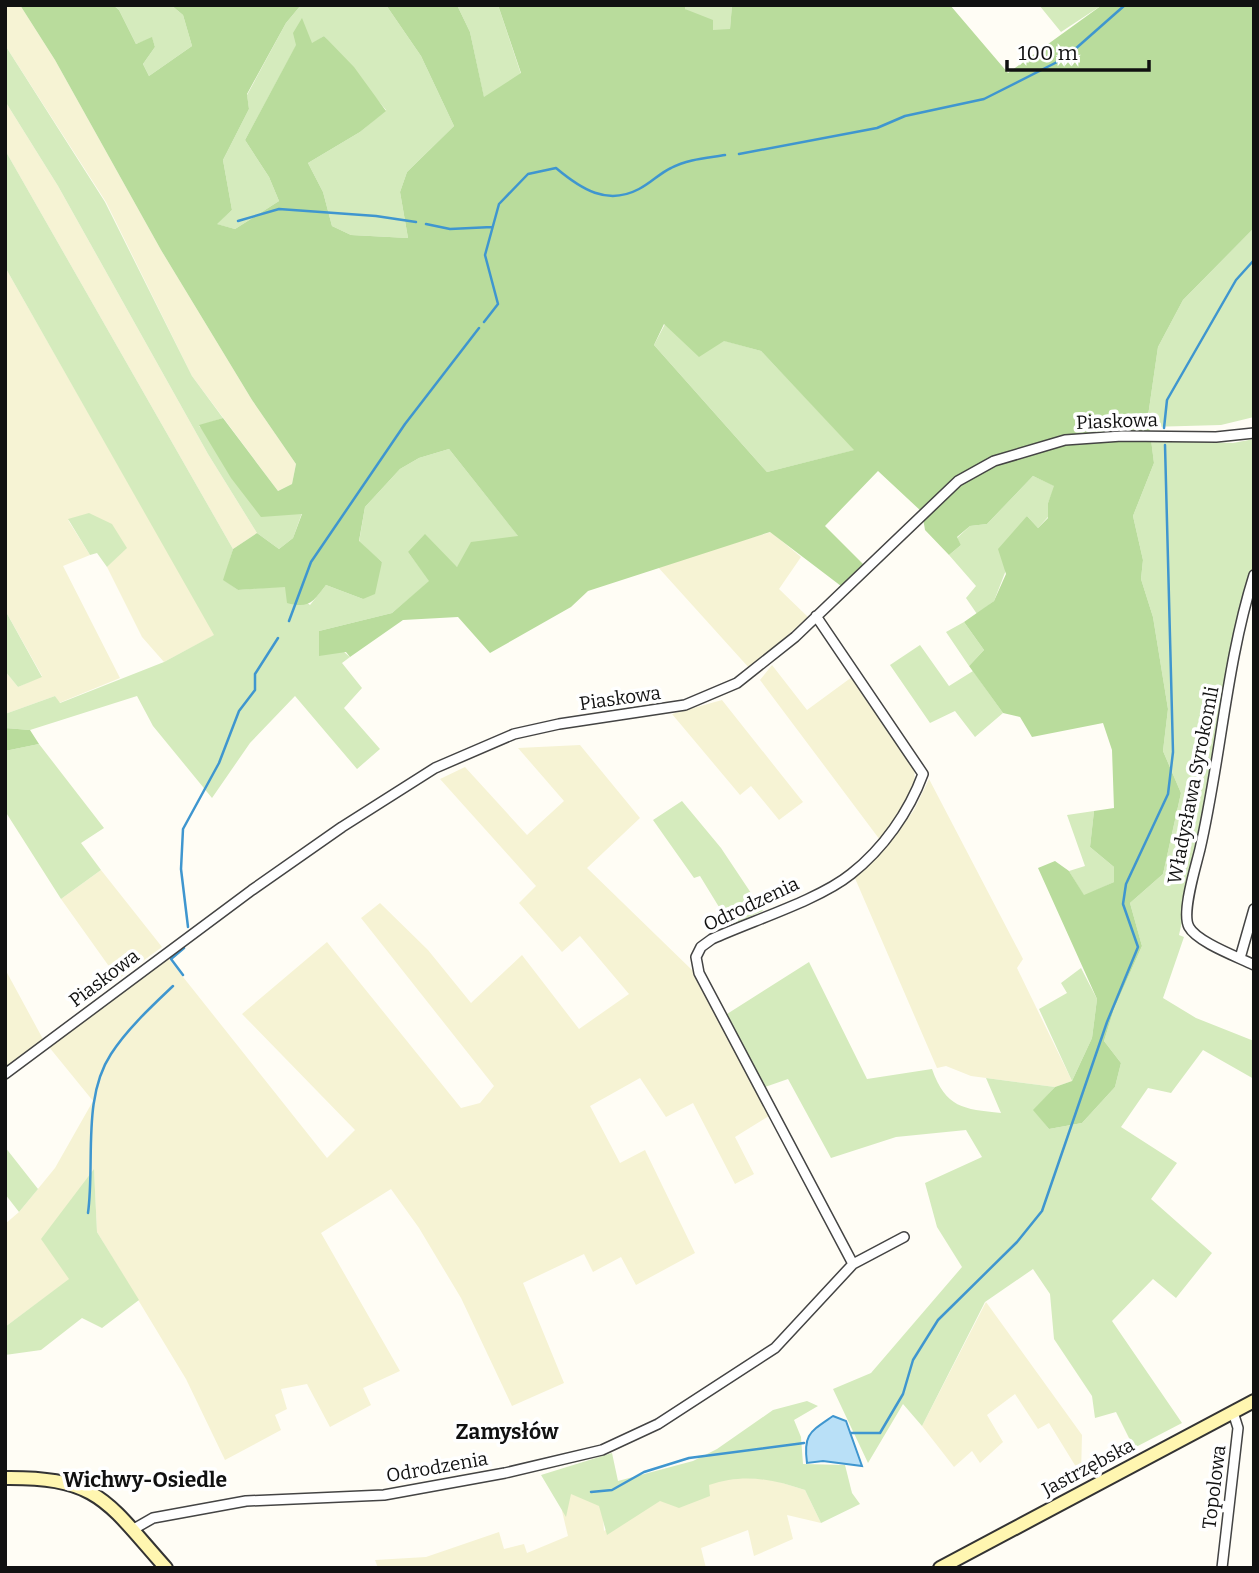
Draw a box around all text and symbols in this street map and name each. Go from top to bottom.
scale bar [1007,28,1149,72]
text: 100 m [1018,40,1078,66]
street label: Piaskowa [1076,408,1159,434]
street label: Piaskowa [578,681,663,715]
street label: Władysława Syrokomli [1163,684,1224,886]
street label: Odrodzenia [700,872,803,936]
street label: Piaskowa [64,944,144,1012]
district label: Zamysłów [456,1419,559,1445]
street label: Jastrzębska [1037,1433,1138,1501]
street label: Topolowa [1197,1443,1231,1530]
street label: Odrodzenia [384,1447,490,1487]
district label: Wichwy-Osiedle [63,1467,227,1493]

